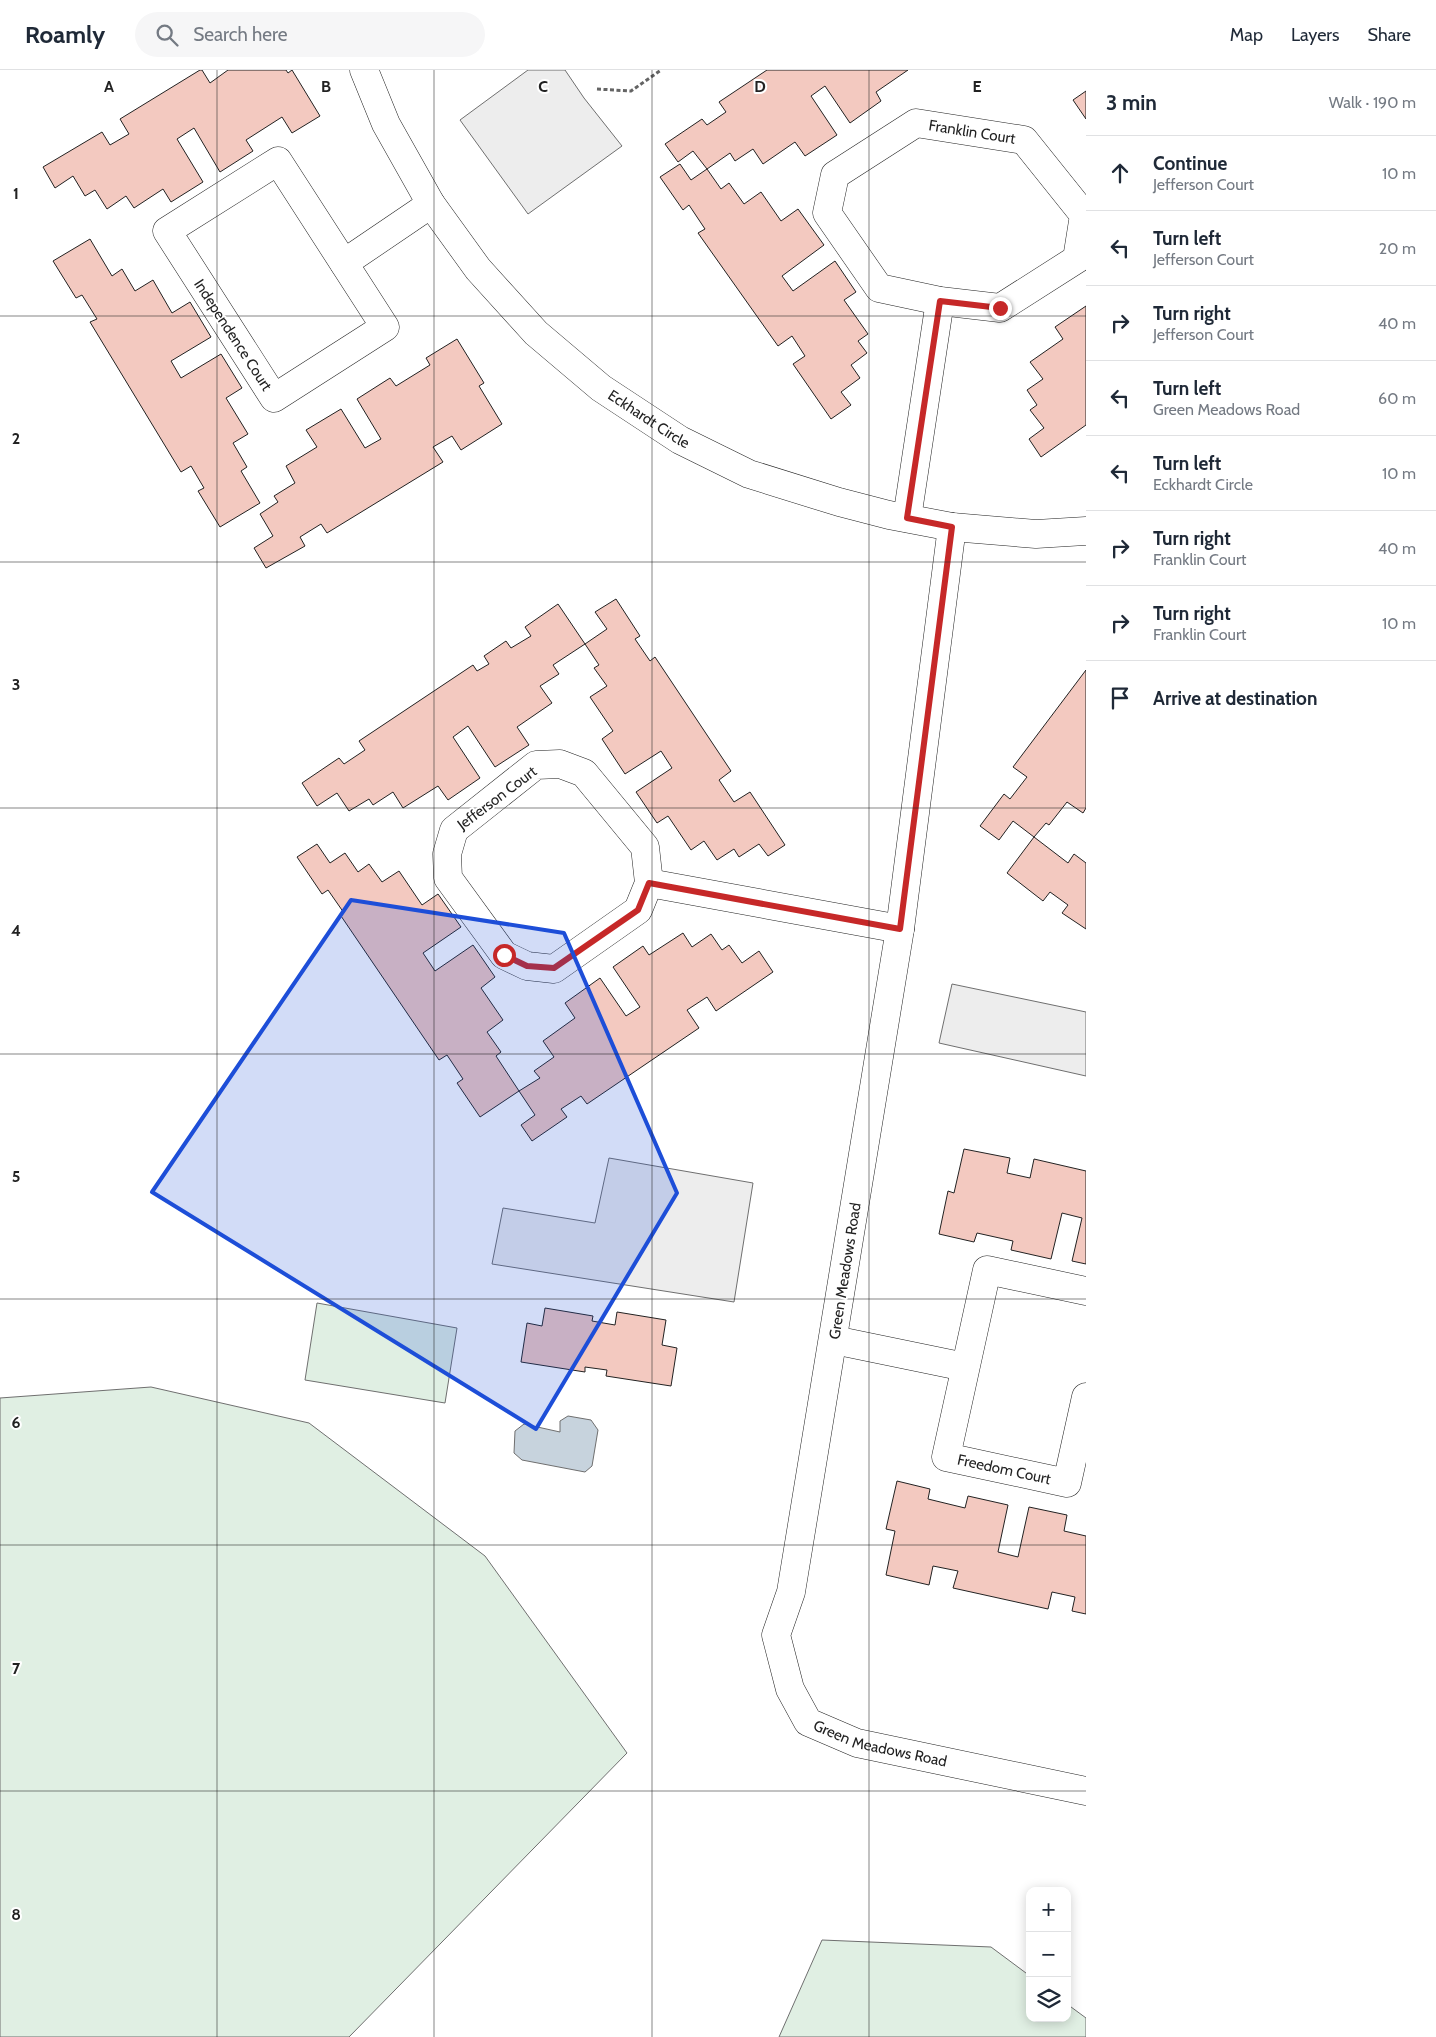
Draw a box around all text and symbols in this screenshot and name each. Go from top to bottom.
search box [135,12,485,57]
text: Roamly [25,20,105,49]
icon: search [153,21,181,49]
text: Search here [193,23,288,46]
text: Map [1230,24,1263,46]
text: Layers [1291,24,1340,46]
text: Share [1368,24,1411,46]
text: A [104,77,114,96]
text: B [321,77,331,96]
text: C [538,77,548,96]
text: D [754,77,766,96]
text: E [972,77,982,96]
text: 3 min [1106,90,1157,115]
text: Walk · 190 m [1329,93,1416,112]
street label: Franklin Court [927,116,1017,148]
text: Continue [1153,152,1227,175]
icon: ahead [1106,159,1134,187]
text: 10 m [1382,164,1416,183]
text: Jefferson Court [1153,175,1254,194]
text: 1 [13,184,19,203]
text: Turn left [1153,227,1221,250]
icon: left [1106,234,1134,262]
text: 20 m [1379,239,1416,258]
text: Jefferson Court [1153,250,1254,269]
street label: Independence Court [190,276,276,394]
route end [989,297,1012,320]
text: Turn right [1153,302,1231,325]
icon: right [1106,309,1134,337]
text: 40 m [1378,314,1416,333]
text: Jefferson Court [1153,325,1254,344]
text: Turn left [1153,377,1221,400]
icon: left [1106,384,1134,412]
street label: Eckhardt Circle [605,386,693,452]
text: 60 m [1378,389,1416,408]
text: Green Meadows Road [1153,400,1300,419]
text: 2 [12,429,20,448]
text: Turn left [1153,452,1221,475]
icon: left [1106,459,1134,487]
text: 10 m [1382,464,1416,483]
text: Eckhardt Circle [1153,475,1253,494]
text: Turn right [1153,527,1231,550]
icon: right [1106,534,1134,562]
text: 40 m [1378,539,1416,558]
text: Franklin Court [1153,550,1246,569]
text: Turn right [1153,602,1231,625]
icon: right [1106,609,1134,637]
text: 10 m [1382,614,1416,633]
text: Franklin Court [1153,625,1246,644]
text: 3 [12,675,20,694]
icon: arrive [1106,684,1134,712]
text: Arrive at destination [1153,687,1317,710]
street label: Jefferson Court [453,762,540,834]
text: 4 [11,921,21,940]
route start [493,944,516,967]
text: 5 [12,1167,20,1186]
street label: Green Meadows Road [825,1201,865,1341]
text: 6 [12,1413,21,1432]
street label: Freedom Court [956,1451,1052,1488]
text: 7 [12,1659,21,1678]
street label: Green Meadows Road [811,1716,948,1771]
map controls [1026,1887,1071,2022]
button: + [1026,1887,1071,1932]
text: 8 [11,1905,21,1924]
button: − [1026,1932,1071,1977]
button: layers [1026,1977,1071,2022]

